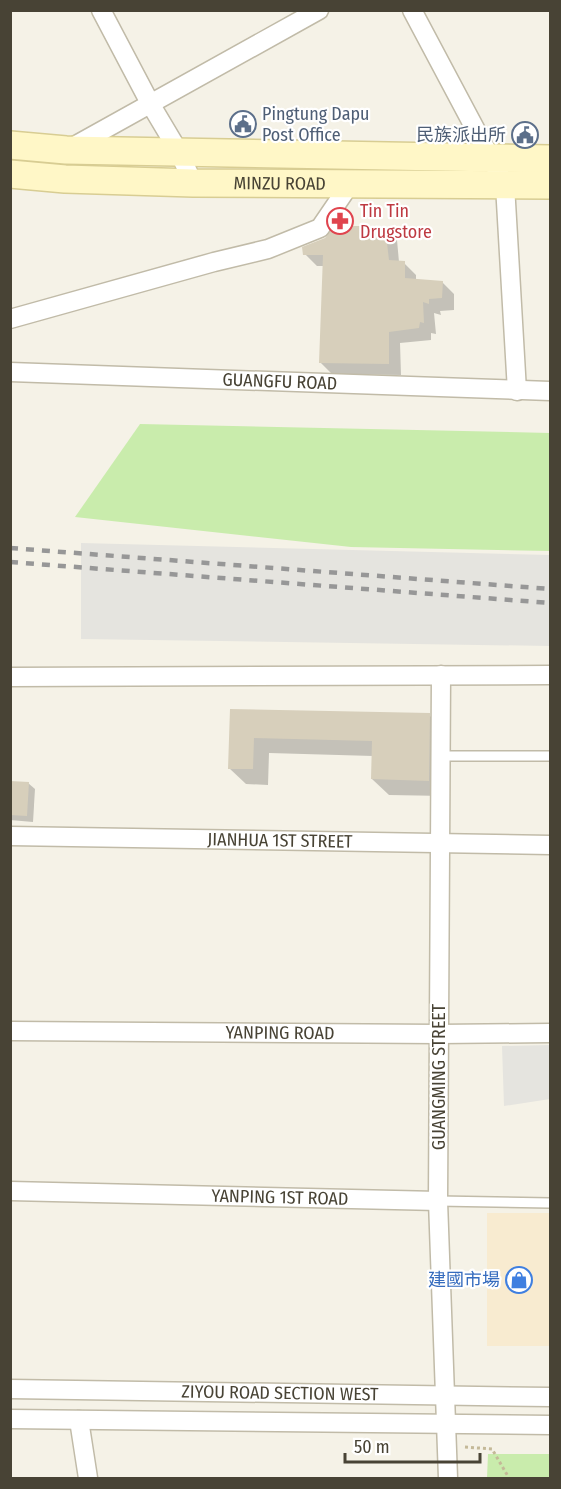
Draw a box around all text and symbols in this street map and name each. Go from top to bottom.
place label: Pingtung Dapu Post Office [262,103,369,146]
public building icon: Pingtung Dapu Post Office [228,109,258,139]
public building icon: 民族派出所 [510,120,540,150]
place label: 民族派出所 [416,124,506,146]
street label: MINZU ROAD [233,172,326,195]
place label: Tin Tin Drugstore [360,200,432,243]
pharmacy icon: Tin Tin Drugstore [325,206,355,236]
street label: GUANGFU ROAD [222,368,338,395]
street label: JIANHUA 1ST STREET [207,828,353,853]
street label: GUANGMING STREET [428,1003,450,1150]
street label: YANPING ROAD [225,1022,334,1044]
street label: YANPING 1ST ROAD [211,1185,349,1210]
shop icon: 建國市場 [504,1265,534,1295]
place label: 建國市場 [428,1269,500,1291]
street label: ZIYOU ROAD SECTION WEST [181,1381,379,1405]
scale bar [345,1426,480,1464]
text: 50 m [354,1436,390,1458]

